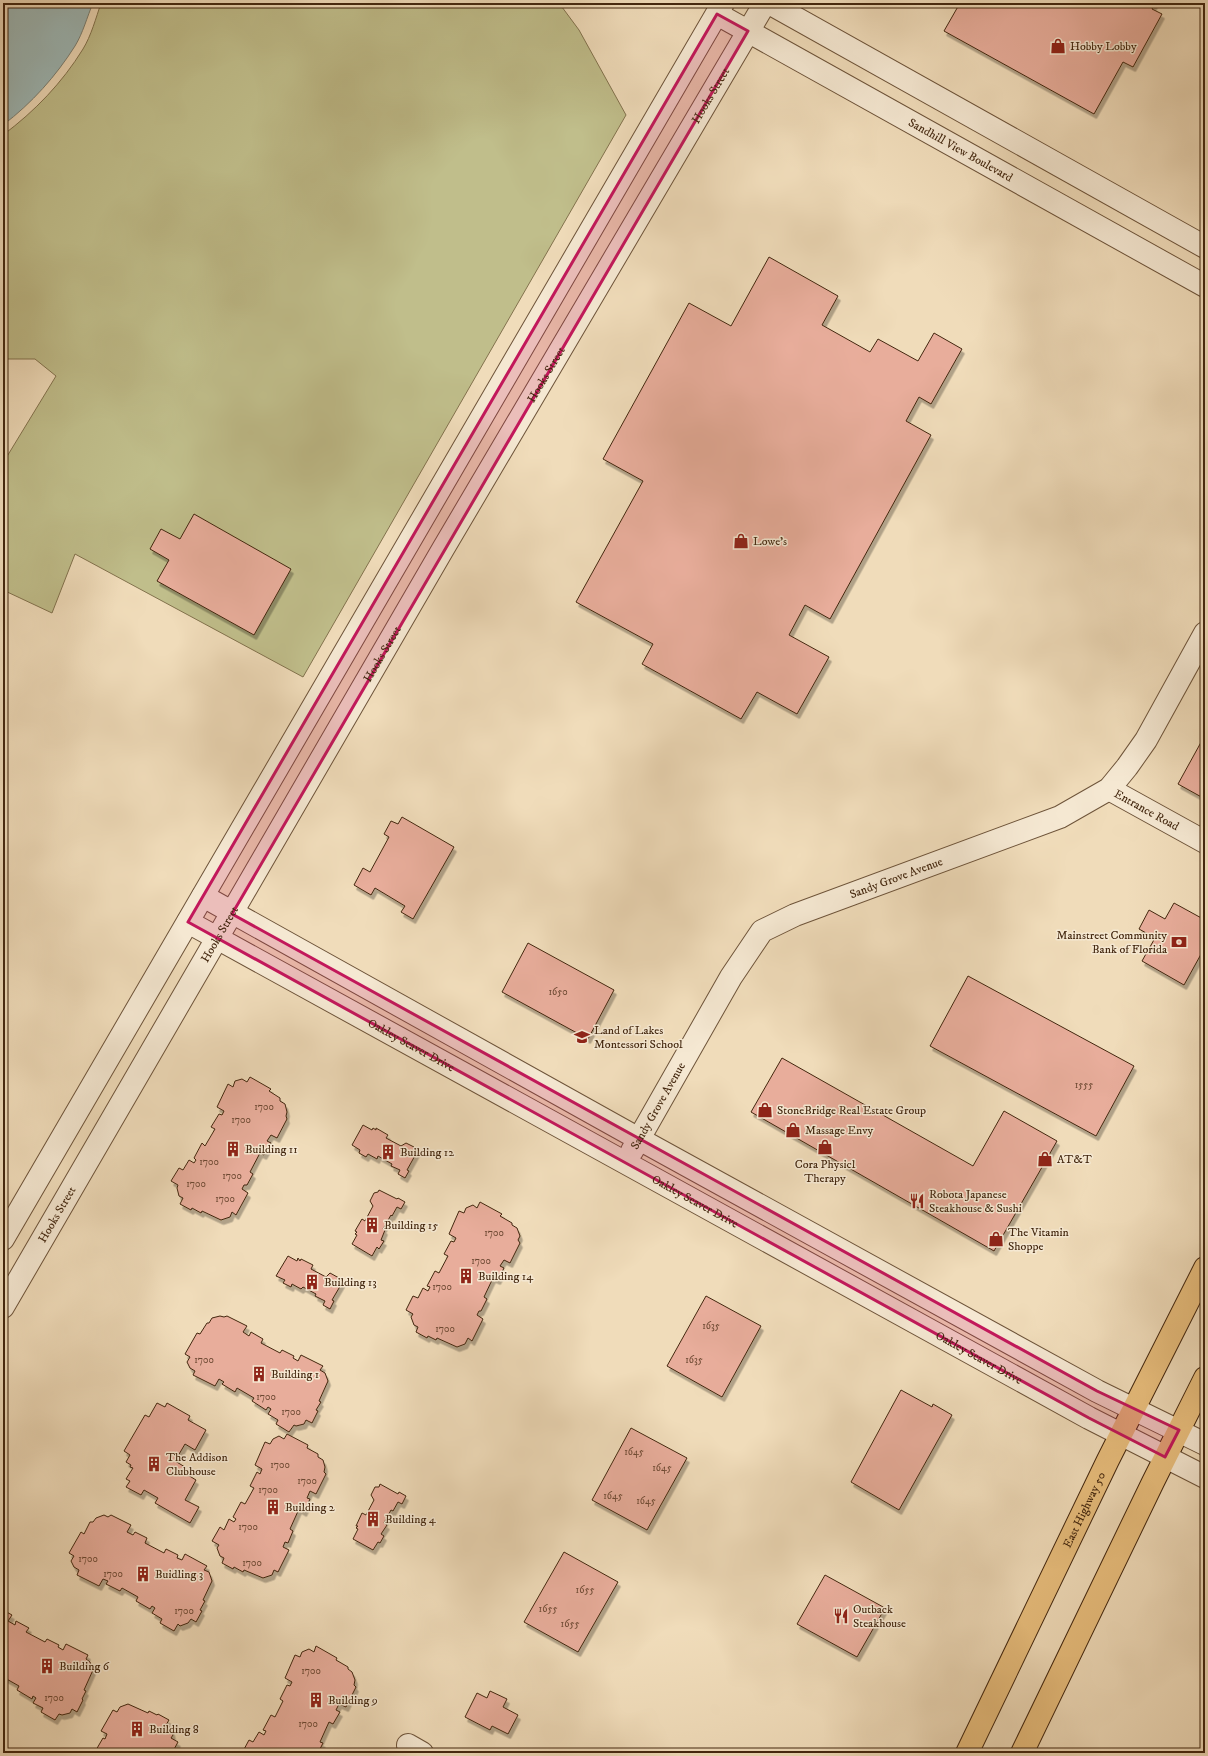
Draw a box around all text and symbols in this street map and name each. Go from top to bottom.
shop icon: Hobby Lobby [1049,37,1067,55]
place label: Hobby Lobby [1070,39,1137,54]
street label: Hooks Street [689,65,733,126]
street label: Sandhill View Boulevard [906,115,1015,185]
street label: Hooks Street [524,344,569,406]
shop icon: Lowe's [732,532,750,550]
place label: Lowe's [753,534,787,549]
street label: Hooks Street [360,623,405,685]
street label: Entrance Road [1111,786,1182,834]
street label: Sandy Grove Avenue [848,854,945,902]
street label: Hooks Street [198,904,242,965]
place label: Mainstreet Community Bank of Florida [1056,928,1168,957]
bank icon: Mainstreet Community Bank of Florida [1170,933,1188,951]
house number: 1650 [548,986,568,998]
street label: Oakley Seaver Drive [365,1016,457,1075]
place label: Land of Lakes Montessori School [594,1023,683,1052]
school or university icon: Land of Lakes Montessori School [573,1028,591,1046]
street label: Sandy Grove Avenue [627,1060,689,1152]
house number: 1555 [1075,1079,1093,1091]
house number: 1700 [254,1101,274,1113]
shop icon: StoneBridge Real Estate Group [756,1101,774,1119]
place label: StoneBridge Real Estate Group [777,1103,926,1118]
house number: 1700 [231,1114,251,1126]
shop icon: Massage Envy [784,1121,802,1139]
place label: Massage Envy [805,1123,874,1138]
shop icon: Cora Physicl Therapy [816,1138,834,1156]
building icon: Building 11 [224,1140,242,1158]
place label: Building 11 [245,1142,298,1157]
building icon: Building 12 [379,1143,397,1161]
place label: Building 12 [400,1145,454,1160]
shop icon: AT&T [1036,1150,1054,1168]
place label: AT&T [1057,1152,1092,1167]
house number: 1700 [199,1156,219,1168]
place label: Cora Physicl Therapy [795,1157,856,1186]
house number: 1700 [222,1170,242,1182]
street label: Oakley Seaver Drive [649,1172,741,1232]
house number: 1700 [186,1178,206,1190]
street label: Hooks Street [35,1184,79,1245]
place label: Robota Japanese Steakhouse & Sushi [929,1187,1022,1216]
restaurant icon: Robota Japanese Steakhouse & Sushi [908,1192,926,1210]
house number: 1700 [215,1193,235,1205]
building icon: Building 15 [363,1216,381,1234]
place label: Building 15 [384,1218,438,1233]
place label: The Vitamin Shoppe [1008,1225,1069,1254]
house number: 1700 [484,1227,504,1239]
shop icon: The Vitamin Shoppe [987,1230,1005,1248]
house number: 1700 [471,1255,491,1267]
building icon: Building 14 [457,1267,475,1285]
place label: Building 14 [478,1269,534,1284]
building icon: Building 13 [303,1273,321,1291]
place label: Building 13 [324,1275,377,1290]
house number: 1700 [432,1281,452,1293]
house number: 1635 [702,1320,720,1332]
house number: 1700 [435,1323,455,1335]
street label: Oakley Seaver Drive [933,1328,1025,1388]
house number: 1700 [194,1354,214,1366]
house number: 1635 [685,1354,703,1366]
building icon: Building 1 [250,1365,268,1383]
place label: Building 1 [271,1367,319,1382]
house number: 1700 [256,1391,276,1403]
house number: 1700 [281,1406,301,1418]
house number: 1645 [624,1446,644,1458]
place label: The Addison Clubhouse [166,1450,228,1479]
building icon: The Addison Clubhouse [145,1455,163,1473]
house number: 1700 [270,1459,290,1471]
house number: 1645 [652,1462,672,1474]
street label: East Highway 50 [1060,1469,1109,1550]
house number: 1700 [297,1475,317,1487]
house number: 1700 [258,1484,278,1496]
house number: 1645 [603,1490,623,1502]
house number: 1645 [636,1495,656,1507]
building icon: Building 2 [264,1498,282,1516]
place label: Building 2 [285,1500,335,1515]
building icon: Building 4 [364,1510,382,1528]
place label: Building 4 [385,1512,437,1527]
house number: 1700 [238,1521,258,1533]
house number: 1700 [78,1553,98,1565]
house number: 1700 [242,1557,262,1569]
building icon: Buidling 3 [134,1565,152,1583]
place label: Buidling 3 [155,1567,203,1582]
house number: 1700 [103,1568,123,1580]
house number: 1655 [576,1584,594,1596]
place label: Outback Steakhouse [853,1602,906,1631]
house number: 1655 [539,1603,557,1615]
house number: 1700 [174,1605,194,1617]
restaurant icon: Outback Steakhouse [832,1607,850,1625]
house number: 1655 [561,1618,579,1630]
building icon: Building 6 [38,1657,56,1675]
place label: Building 6 [59,1659,110,1674]
house number: 1700 [301,1665,321,1677]
building icon: Building 9 [307,1691,325,1709]
house number: 1700 [44,1692,64,1704]
place label: Building 9 [328,1693,378,1708]
house number: 1700 [298,1718,318,1730]
building icon: Building 8 [128,1720,146,1738]
place label: Building 8 [149,1722,199,1737]

